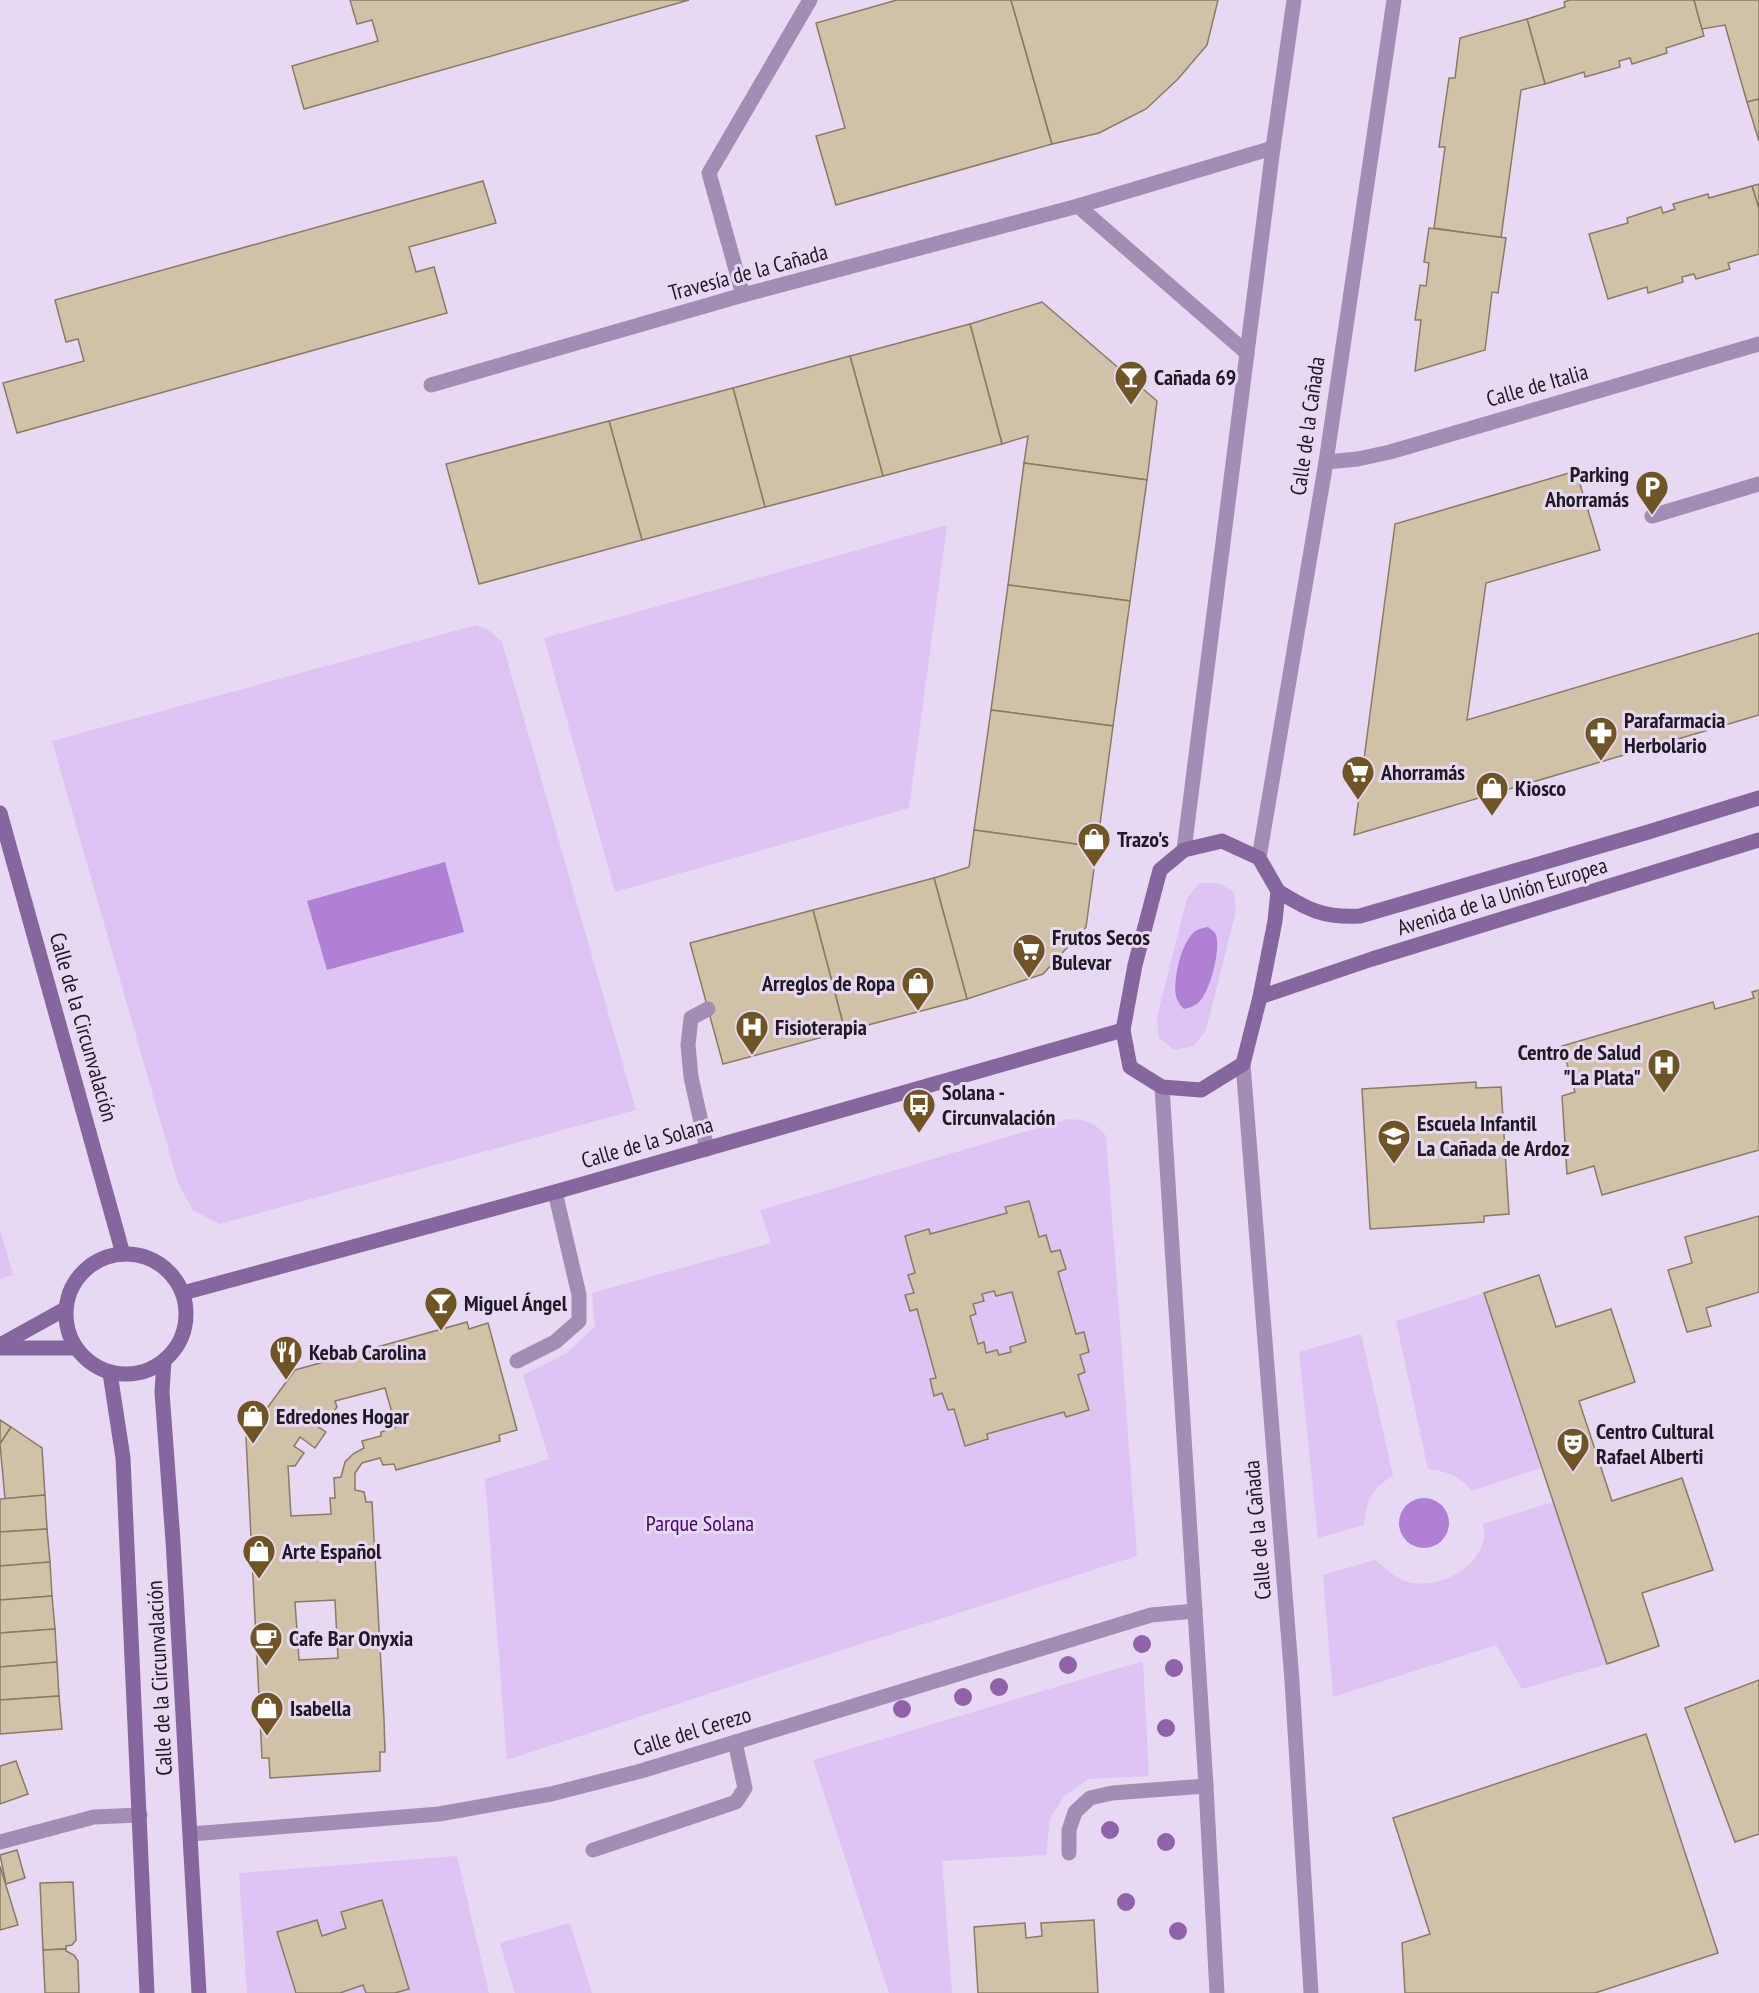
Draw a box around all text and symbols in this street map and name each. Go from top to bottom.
street label: Travesía de la Cañada [665,237,831,307]
street label: Calle de la Cañada [1283,355,1331,497]
street label: Calle de Italia [1483,357,1591,413]
bar icon: Cañada 69 [1113,359,1149,406]
place label: Cañada 69 [1154,363,1236,391]
place label: Parking Ahorramás [1544,460,1629,513]
parking icon: Parking Ahorramás [1634,469,1670,516]
place label: Parafarmacia Herbolario [1624,706,1725,759]
pharmacy icon: Parafarmacia Herbolario [1583,715,1619,762]
supermarket icon: Ahorramás [1340,754,1376,801]
place label: Ahorramás [1380,758,1465,786]
shop icon: Kiosco [1474,770,1510,817]
place label: Kiosco [1515,774,1566,802]
shop icon: Trazo's [1076,821,1112,868]
place label: Trazo's [1117,825,1169,853]
street label: Avenida de la Unión Europea [1394,851,1610,941]
place label: Frutos Secos Bulevar [1052,923,1150,976]
street label: Calle de la Circunvalación [44,929,124,1125]
supermarket icon: Frutos Secos Bulevar [1011,932,1047,979]
shop icon: Arreglos de Ropa [900,965,936,1012]
place label: Arreglos de Ropa [761,969,895,997]
hospital icon: Fisioterapia [734,1009,770,1056]
place label: Fisioterapia [775,1013,867,1041]
place label: Centro de Salud "La Plata" [1518,1038,1641,1091]
hospital icon: Centro de Salud "La Plata" [1646,1047,1682,1094]
place label: Solana - Circunvalación [942,1078,1056,1131]
bus stop icon: Solana - Circunvalación [901,1087,937,1134]
place label: Escuela Infantil La Cañada de Ardoz [1417,1109,1569,1162]
street label: Calle de la Solana [578,1110,716,1174]
school or university icon: Escuela Infantil La Cañada de Ardoz [1376,1118,1412,1165]
bar icon: Miguel Ángel [423,1285,459,1332]
place label: Miguel Ángel [464,1289,568,1317]
restaurant icon: Kebab Carolina [268,1334,304,1381]
place label: Kebab Carolina [309,1338,426,1366]
shop icon: Edredones Hogar [235,1398,271,1445]
place label: Edredones Hogar [276,1402,410,1430]
place label: Centro Cultural Rafael Alberti [1596,1417,1714,1470]
theatre icon: Centro Cultural Rafael Alberti [1555,1426,1591,1473]
street label: Calle de la Cañada [1237,1459,1277,1601]
park label: Parque Solana [646,1509,754,1537]
shop icon: Arte Español [241,1533,277,1580]
place label: Arte Español [281,1537,382,1565]
street label: Calle de la Circunvalación [140,1580,178,1776]
cafe icon: Cafe Bar Onyxia [248,1620,284,1667]
place label: Cafe Bar Onyxia [289,1624,413,1652]
shop icon: Isabella [249,1690,285,1737]
place label: Isabella [290,1694,351,1722]
street label: Calle del Cerezo [630,1700,754,1762]

